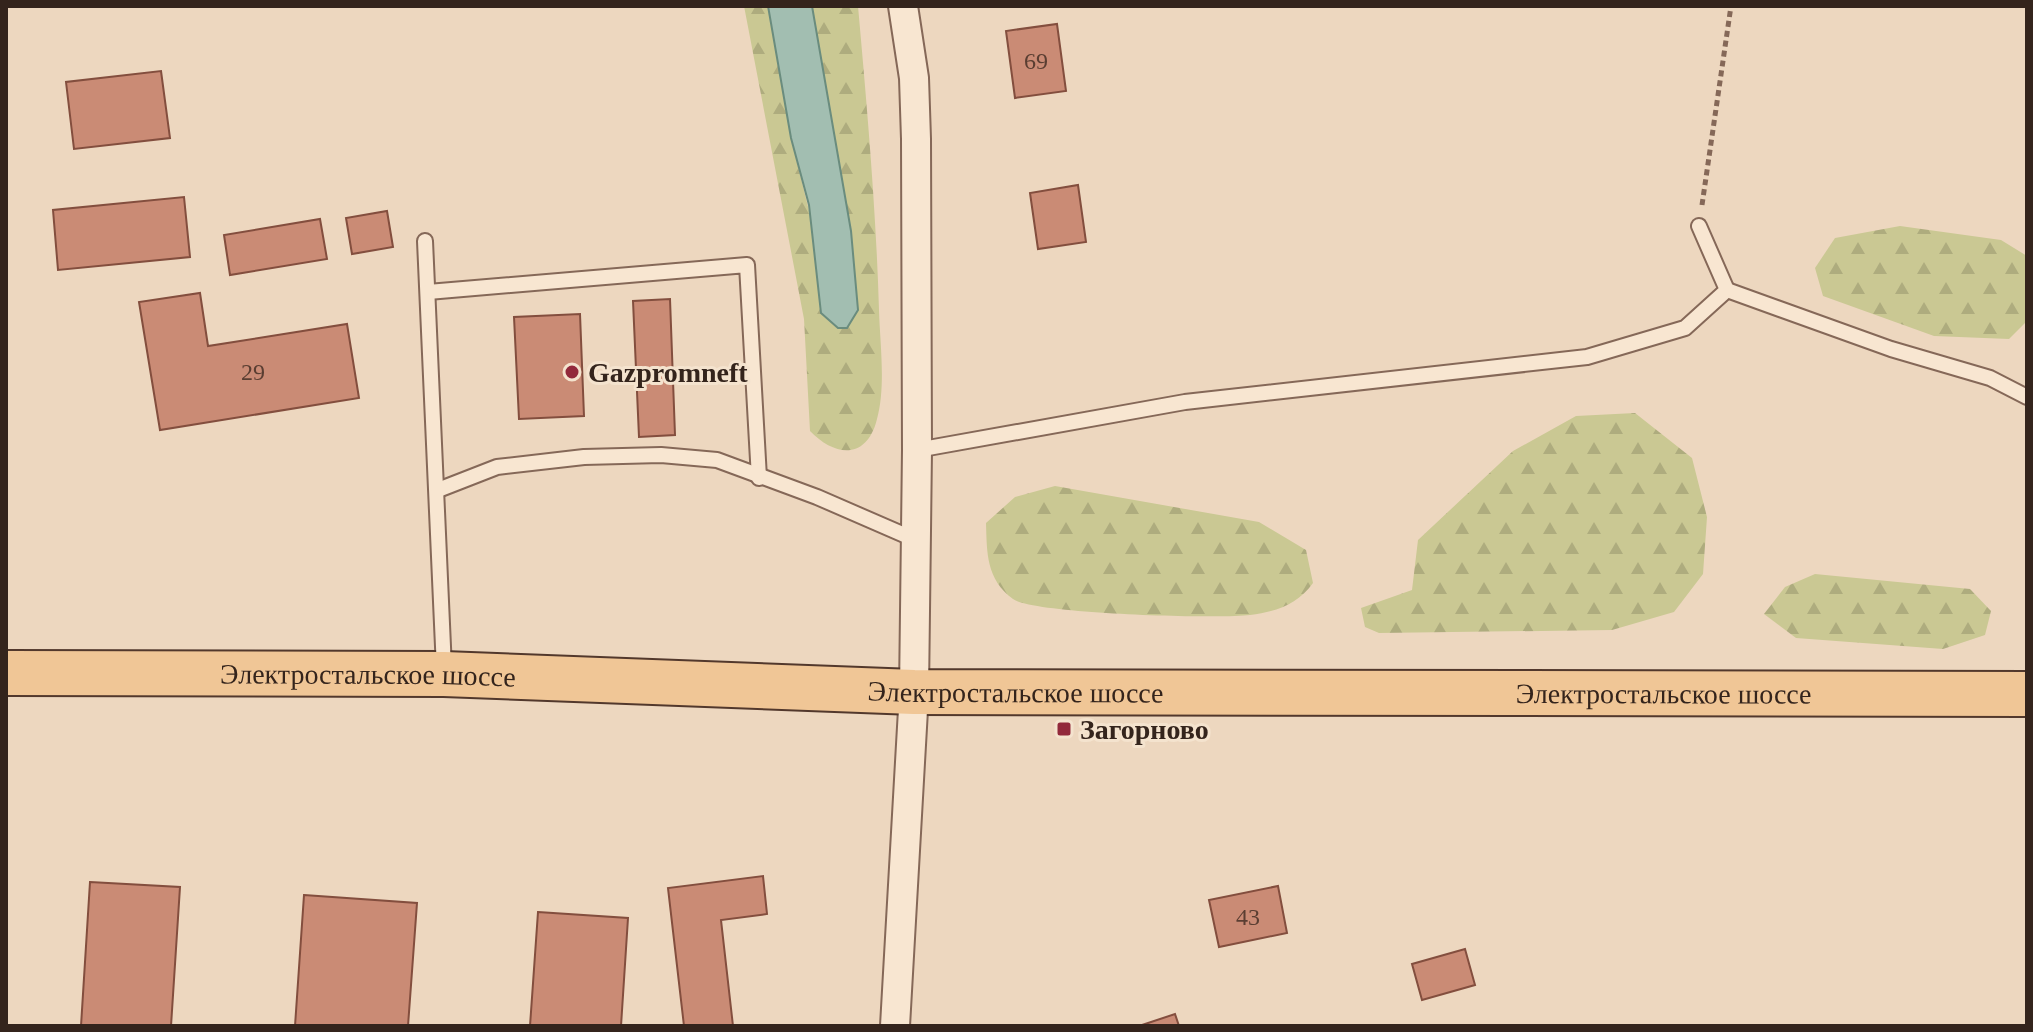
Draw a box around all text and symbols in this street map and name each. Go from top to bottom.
house number: 69 [1024,48,1048,74]
place label: Gazpromneft [588,357,748,388]
house number: 29 [241,359,265,385]
marker: Gazpromneft [563,363,581,381]
street label: Электростальское шоссе [220,658,516,693]
street label: Электростальское шоссе [867,675,1164,708]
street label: Электростальское шоссе [1516,678,1812,710]
place label: Загорново [1080,714,1209,745]
marker: Загорново [1055,720,1073,738]
house number: 43 [1236,904,1260,930]

